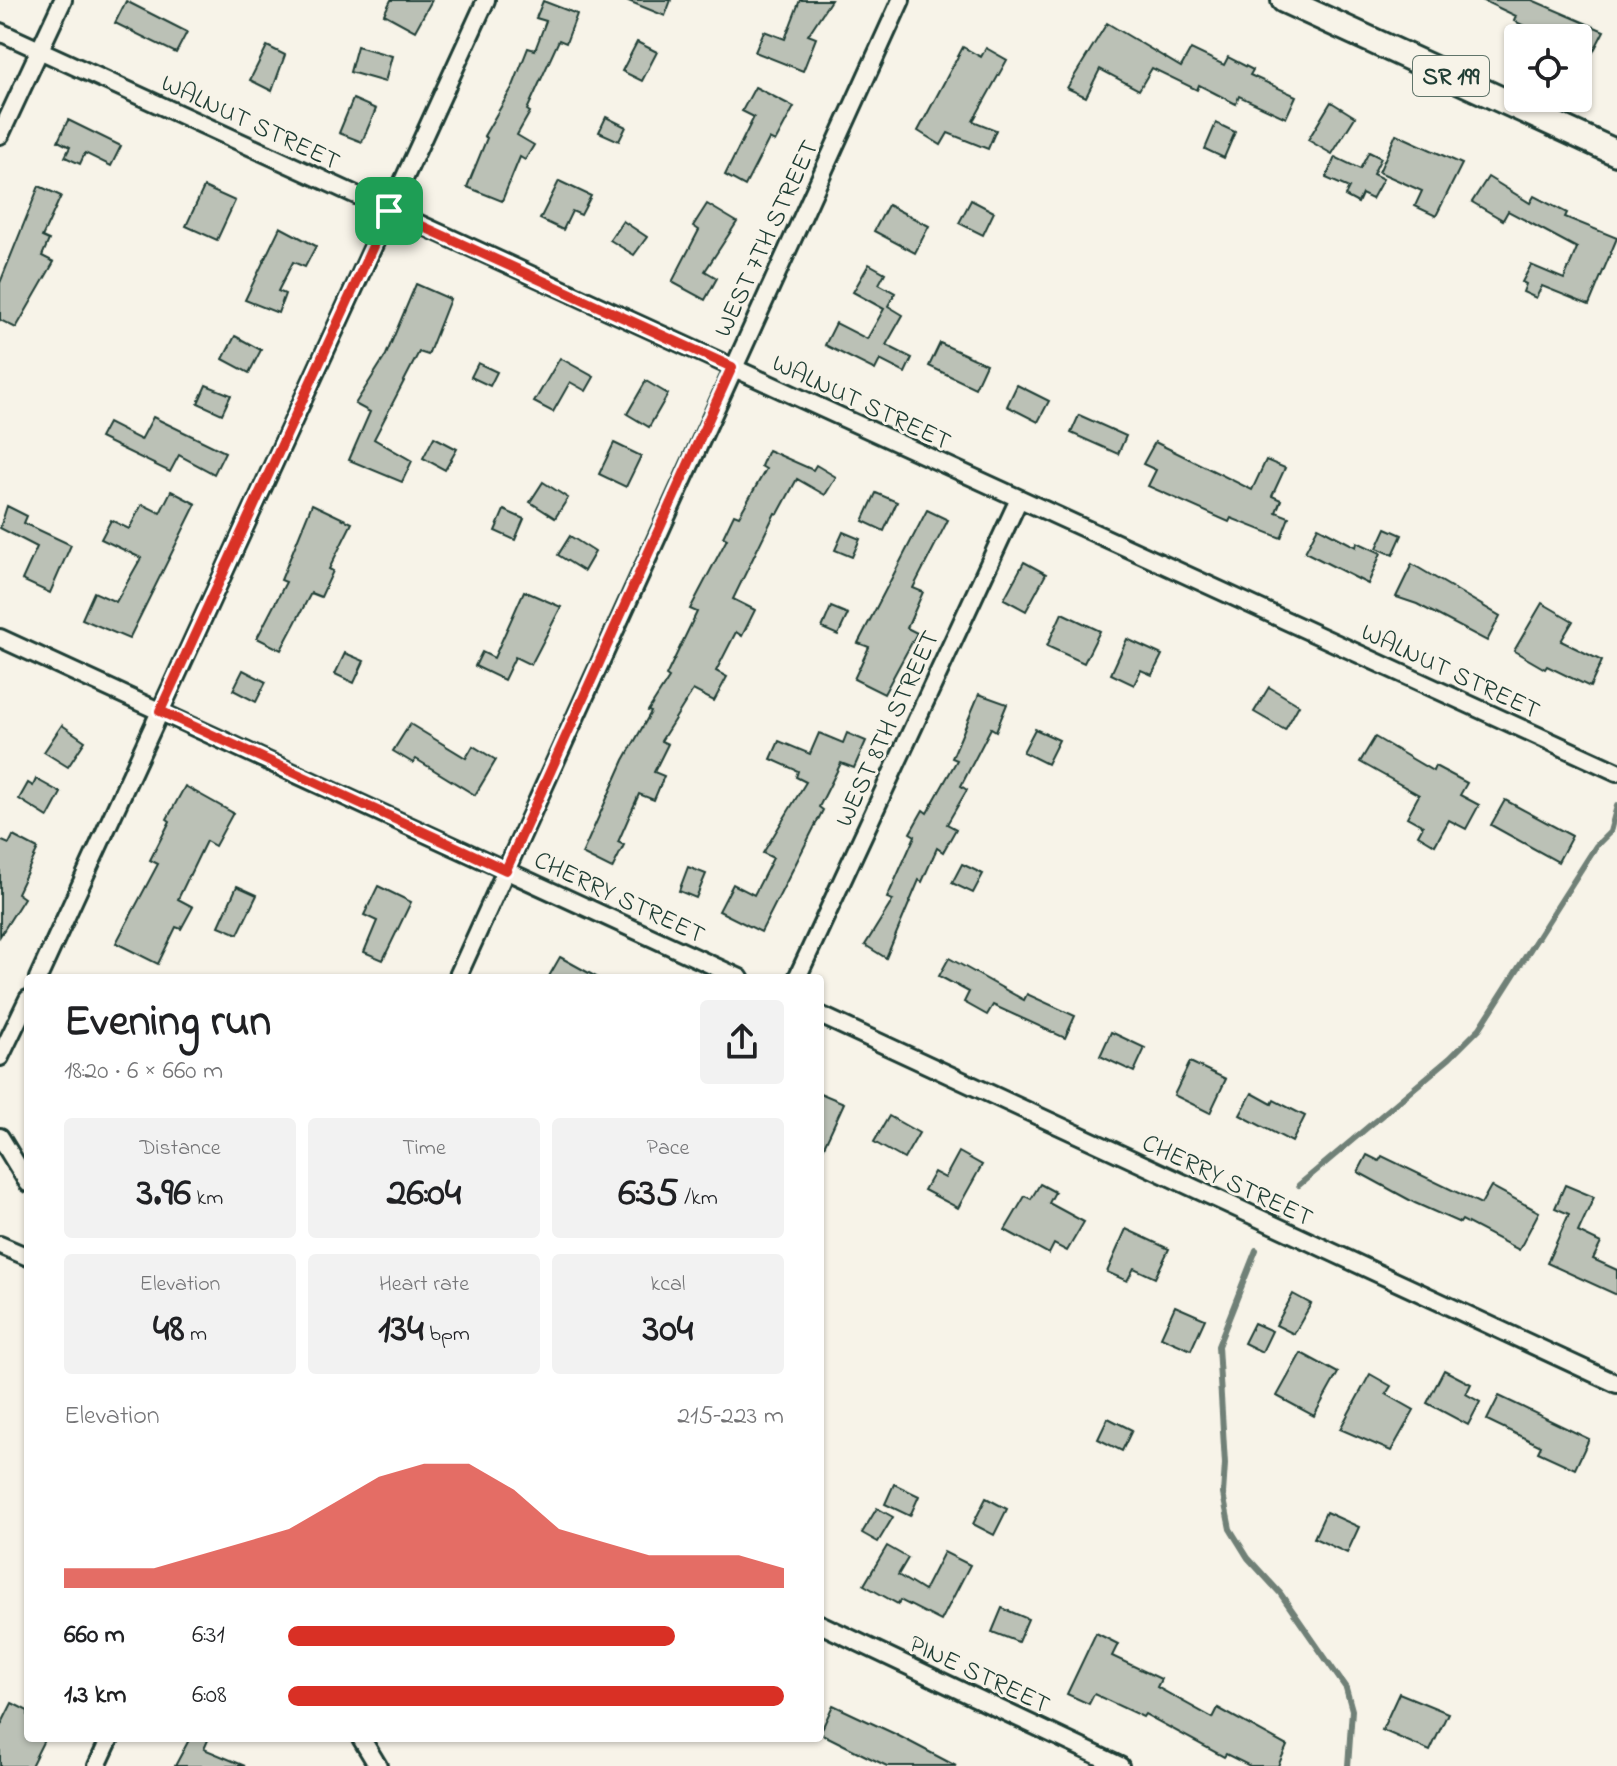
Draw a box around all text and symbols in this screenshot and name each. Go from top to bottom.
map controls [1504,24,1592,112]
button: locate [1504,24,1592,112]
road number: SR 199 [1413,56,1489,96]
street label: WALNUT STREET [154,66,346,182]
street label: WEST 7TH STREET [705,134,830,344]
pin [355,177,423,245]
icon: arrive [367,189,411,233]
street label: WALNUT STREET [765,346,957,462]
street label: WALNUT STREET [1354,615,1546,731]
street label: WEST 8TH STREET [827,625,951,834]
street label: CHERRY STREET [527,842,711,955]
text: Evening run [64,991,271,1055]
button: share [700,1000,784,1084]
text: 18:20 · 6 × 660 m [64,1053,223,1091]
street label: CHERRY STREET [1135,1125,1319,1238]
text: Distance [139,1133,221,1165]
text: Time [402,1133,446,1165]
text: Pace [647,1133,689,1165]
text: 3.96 [137,1165,191,1224]
text: 26:04 [387,1165,461,1224]
text: 6:35 [618,1165,679,1224]
text: km [191,1183,223,1215]
text: /km [679,1183,718,1215]
text: Elevation [140,1269,220,1301]
text: Heart rate [379,1269,469,1301]
text: kcal [651,1269,685,1301]
text: 48 [153,1301,184,1360]
text: 134 [378,1301,424,1360]
text: 304 [643,1301,693,1360]
text: m [184,1319,207,1351]
text: bpm [424,1319,470,1351]
text: Elevation [64,1398,160,1436]
text: 215–223 m [677,1398,784,1436]
text: 660 m [64,1617,125,1655]
text: 6:31 [192,1617,225,1655]
street label: PINE STREET [902,1626,1056,1725]
text: 1.3 km [64,1677,126,1715]
text: 6:08 [192,1677,227,1715]

